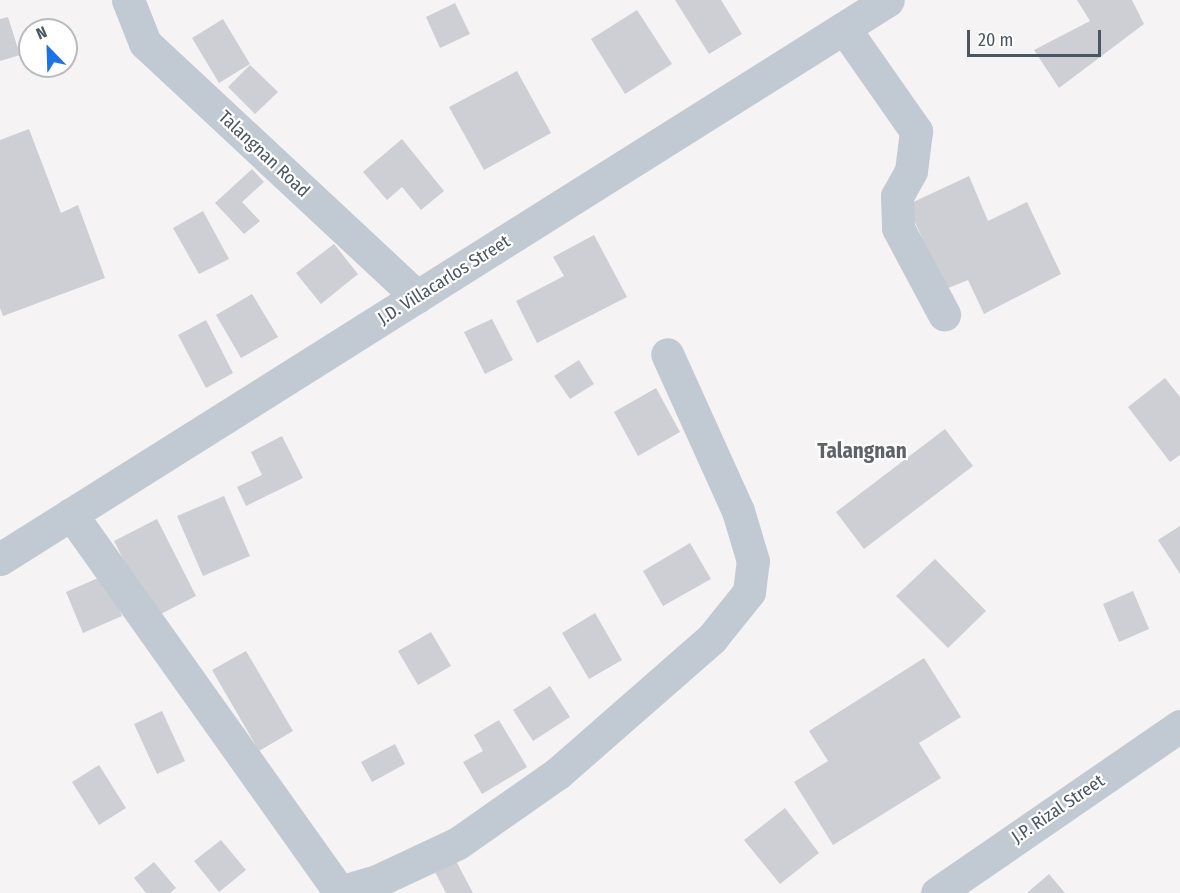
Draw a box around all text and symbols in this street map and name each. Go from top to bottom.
north arrow [18,18,78,78]
scale bar [970,18,1104,56]
text: N [33,22,50,43]
text: 20 m [978,29,1013,51]
street label: Talangnan Road [214,106,314,202]
street label: J.D. Villacarlos Street [374,231,514,329]
district label: Talangnan [817,438,907,464]
street label: J.P. Rizal Street [1008,770,1108,848]

